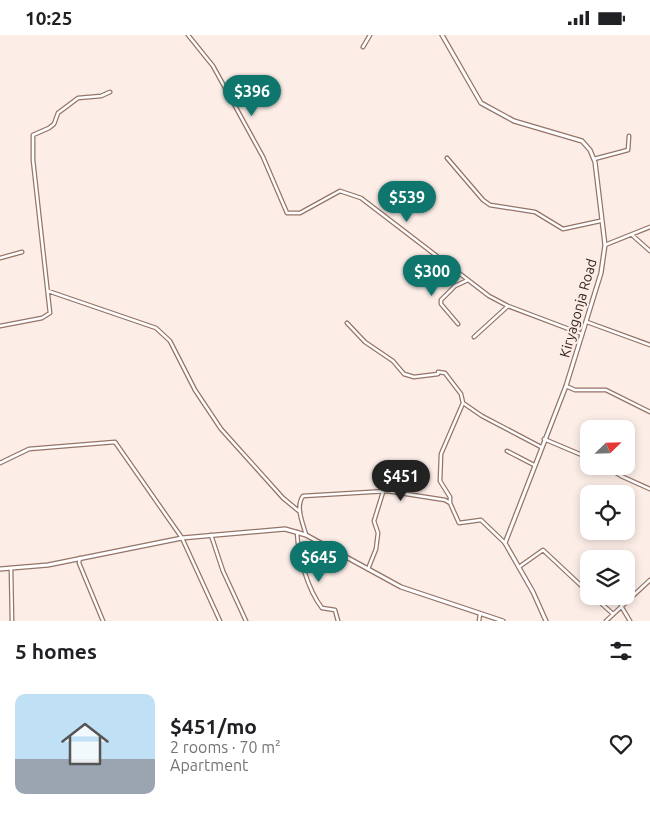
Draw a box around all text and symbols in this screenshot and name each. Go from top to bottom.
text: 10:25 [25,7,73,29]
pin: $396 [222,74,282,117]
text: $396 [234,82,270,100]
pin: $539 [377,181,437,223]
text: $539 [389,188,425,206]
pin: $300 [402,255,462,297]
street label: Kiryagonja Road [556,257,600,359]
text: $300 [414,262,450,280]
north arrow [580,420,635,475]
map controls [580,420,635,605]
pin: $451 [371,459,431,502]
text: $451 [383,467,419,485]
button: locate [580,485,635,540]
pin: $645 [289,541,349,583]
text: $645 [301,548,337,566]
button: layers [580,550,635,605]
icon: filters [607,637,635,665]
text: 5 homes [15,639,97,663]
icon: home [55,714,115,774]
text: $451/mo [170,714,257,738]
icon: heart [607,730,635,758]
text: 2 rooms · 70 m² [170,738,281,756]
text: Apartment [170,756,248,774]

